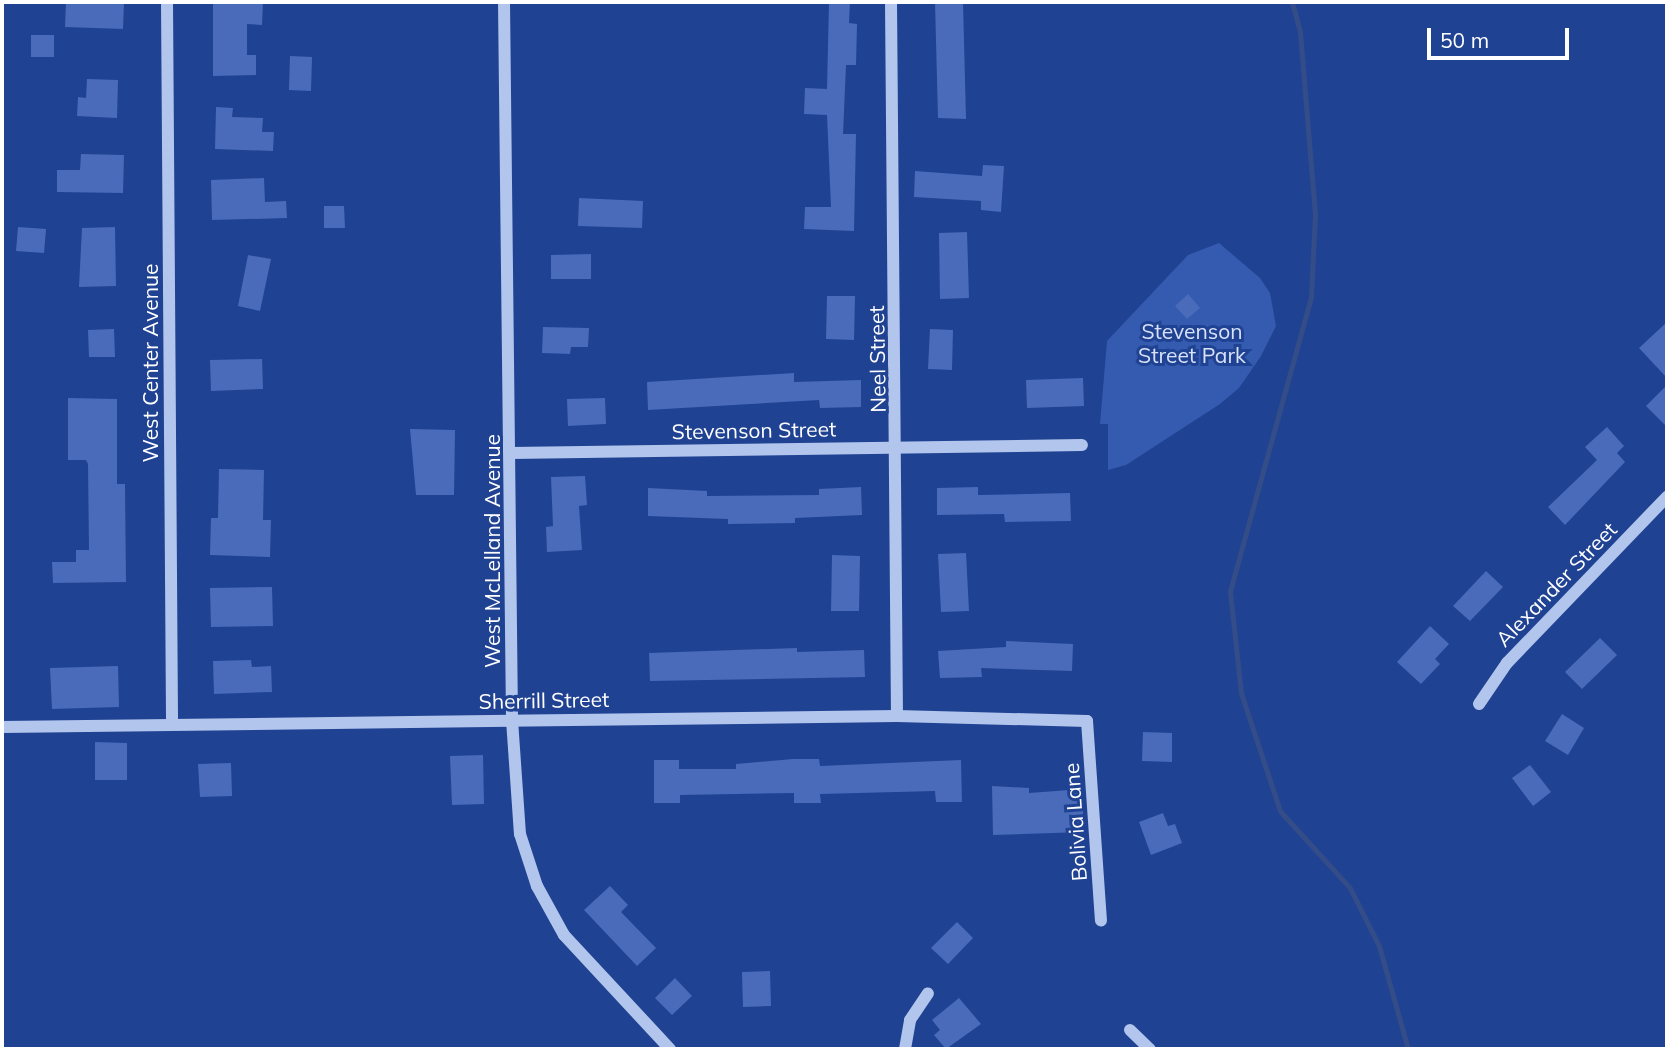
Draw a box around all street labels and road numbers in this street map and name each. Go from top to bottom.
street label: West Center Avenue [137,264,163,462]
street label: Neel Street [863,305,891,413]
street label: Stevenson Street [672,416,836,444]
street label: West McLelland Avenue [479,434,505,668]
street label: Alexander Street [1490,517,1622,651]
street label: Sherrill Street [478,686,610,714]
street label: Bolivia Lane [1058,762,1092,882]

